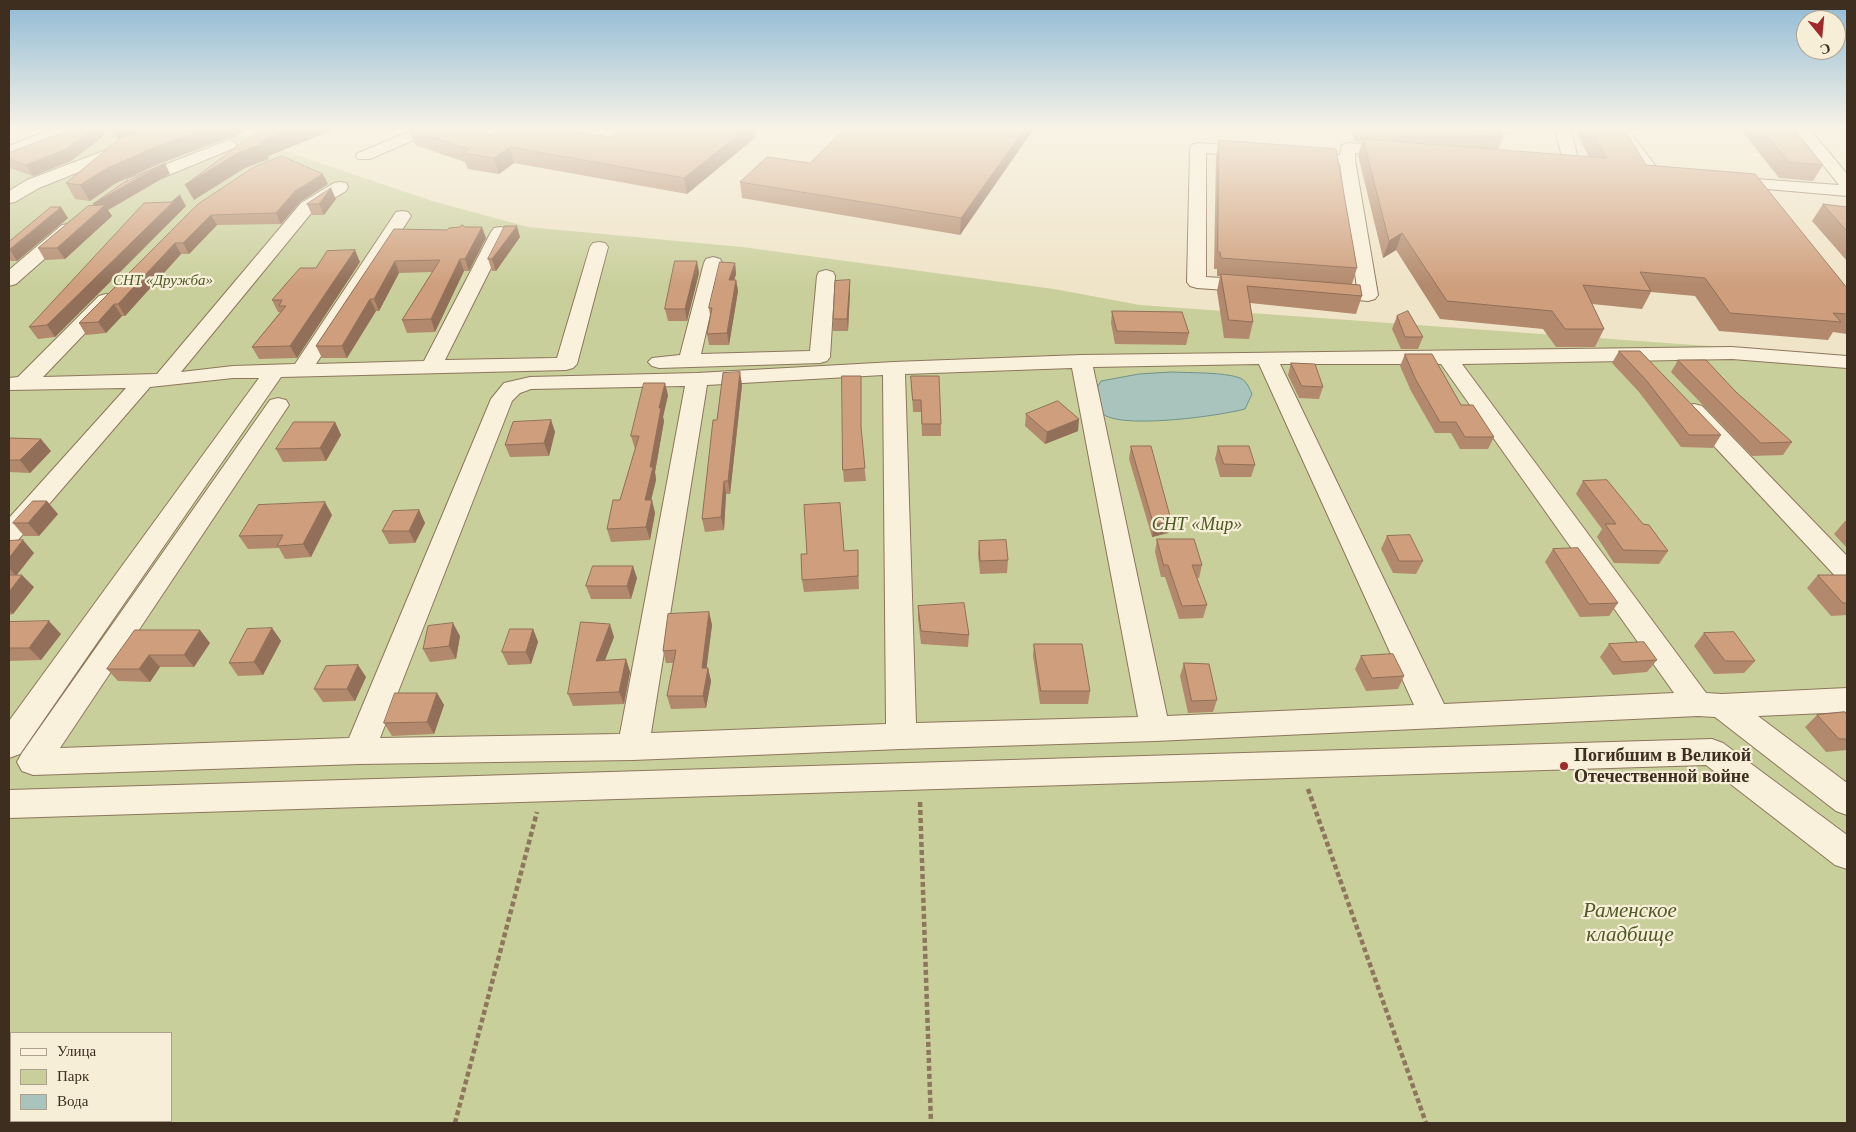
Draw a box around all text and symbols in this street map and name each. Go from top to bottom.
north arrow [1796,10,1846,60]
text: С [1818,40,1832,58]
park label: СНТ «Дружба» [113,272,213,290]
park label: СНТ «Мир» [1152,514,1242,536]
place label: Погибшим в Великой Отечественной войне [1574,745,1751,788]
marker: Погибшим в Великой Отечественной войне [1558,760,1570,772]
park label: Раменское кладбище [1583,898,1677,948]
legend [10,1032,172,1122]
text: Улица [57,1043,96,1059]
text: Парк [57,1068,89,1084]
text: Вода [57,1093,88,1109]

